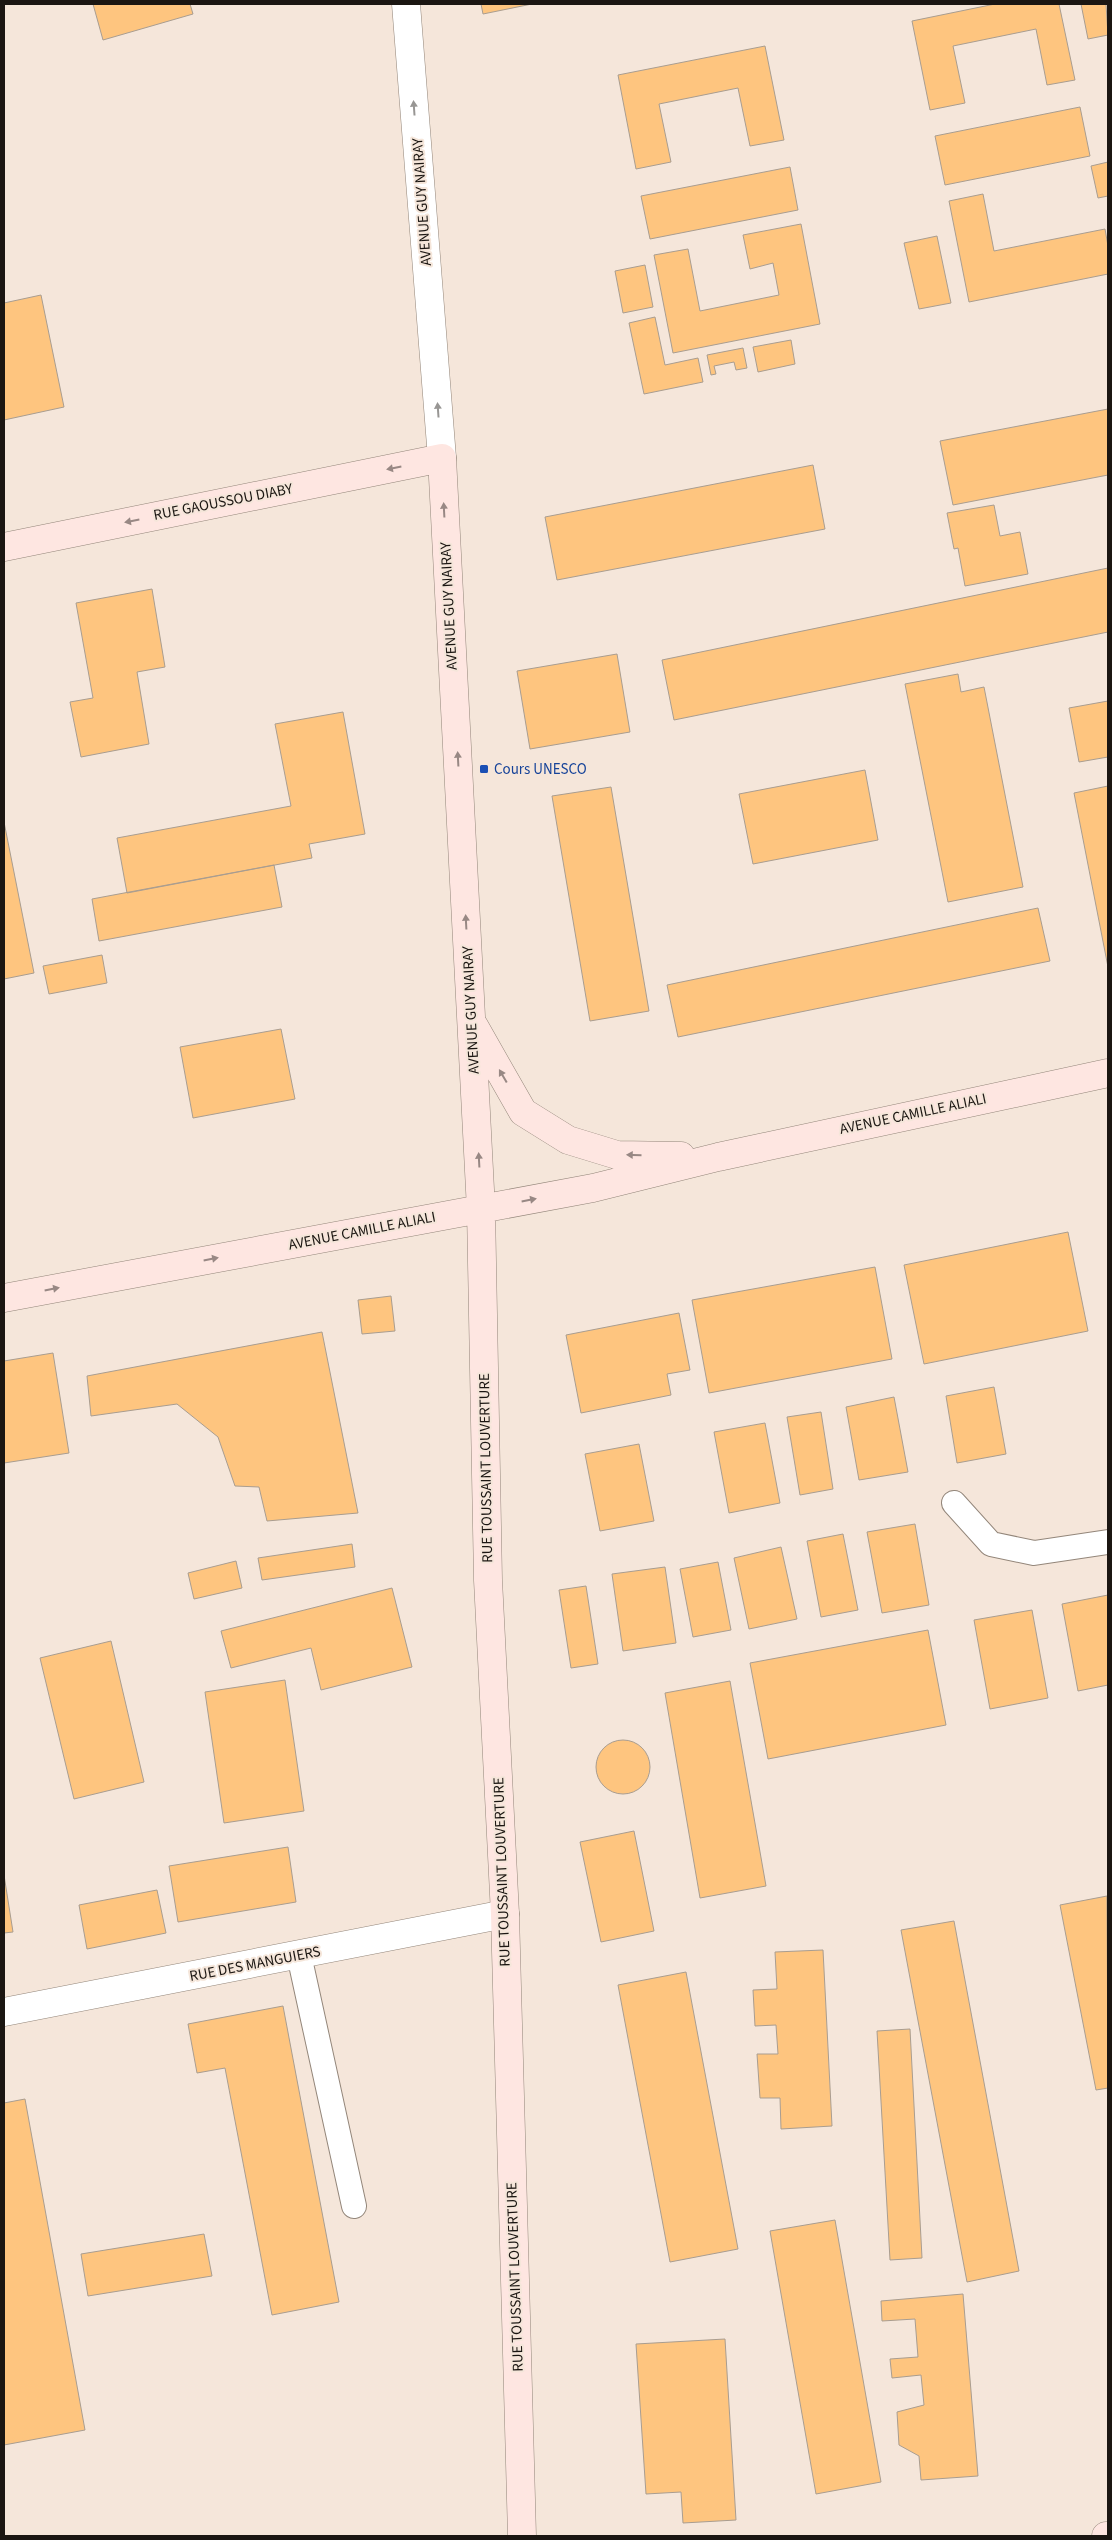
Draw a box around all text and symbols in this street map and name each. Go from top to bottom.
one-way arrow [410,100,418,116]
street label: AVENUE GUY NAIRAY [407,137,437,267]
one-way arrow [434,401,442,417]
one-way arrow [386,464,401,472]
street label: RUE GAOUSSOU DIABY [152,478,295,526]
one-way arrow [440,501,448,517]
one-way arrow [124,517,139,525]
street label: AVENUE GUY NAIRAY [435,541,463,671]
one-way arrow [453,751,461,767]
place label: Cours UNESCO [494,759,587,780]
marker: Cours UNESCO [478,763,490,775]
one-way arrow [462,913,470,929]
street label: AVENUE GUY NAIRAY [457,945,485,1075]
one-way arrow [498,1070,507,1083]
street label: AVENUE CAMILLE ALIALI [838,1088,988,1140]
one-way arrow [626,1151,642,1159]
one-way arrow [474,1152,482,1168]
one-way arrow [522,1196,538,1204]
street label: AVENUE CAMILLE ALIALI [287,1206,437,1256]
one-way arrow [204,1255,220,1263]
one-way arrow [44,1285,60,1293]
street label: RUE TOUSSAINT LOUVERTURE [474,1373,498,1563]
street label: RUE TOUSSAINT LOUVERTURE [488,1777,516,1967]
street label: RUE DES MANGUIERS [188,1941,322,1987]
street label: RUE TOUSSAINT LOUVERTURE [501,2182,529,2372]

